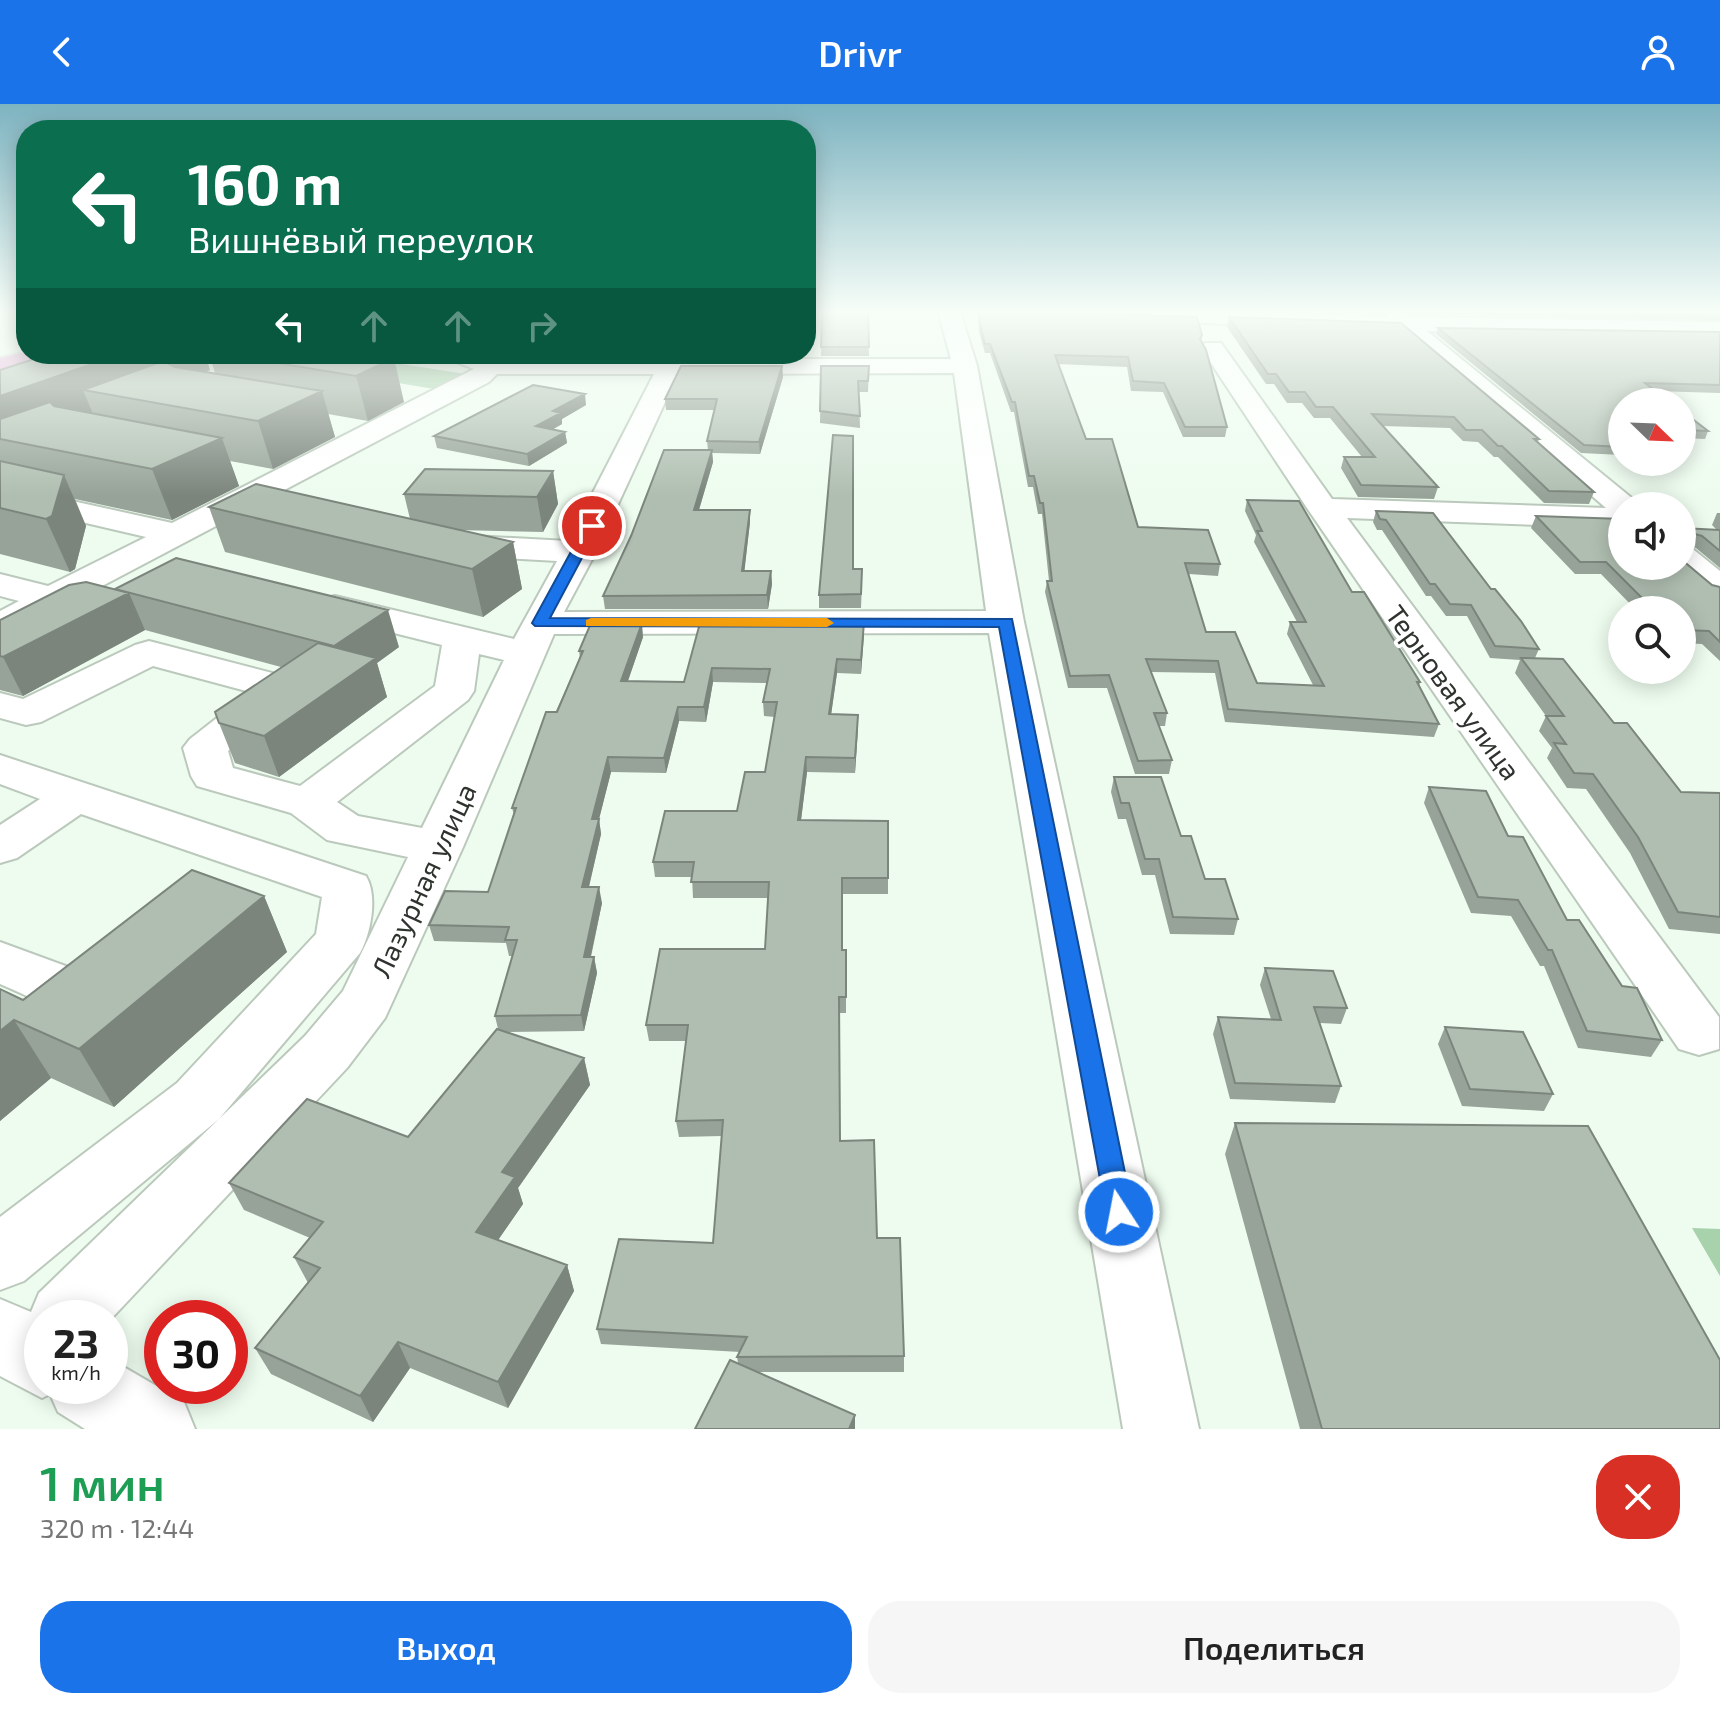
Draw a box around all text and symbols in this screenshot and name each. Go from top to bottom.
icon: back [40,30,84,74]
icon: person [1636,30,1680,74]
text: Drivr [818,31,902,74]
text: 160 m [188,149,342,216]
icon: left [56,152,160,256]
text: Вишнёвый переулок [188,217,534,260]
icon: left [268,304,312,348]
icon: ahead [352,304,396,348]
icon: ahead [436,304,480,348]
icon: right [520,304,564,348]
north arrow [1608,388,1696,476]
map controls [1608,388,1696,684]
pin [558,492,626,560]
button: sound [1608,492,1696,580]
icon: arrive [570,504,614,548]
button: search [1608,596,1696,684]
street label: Терновая улица [1379,598,1529,786]
street label: Лазурная улица [363,778,483,982]
position arrow [1077,1170,1161,1254]
speed limit sign: 30 [144,1300,248,1404]
text: 23 [53,1318,99,1366]
text: km/h [51,1360,101,1384]
text: 1 мин [40,1453,165,1511]
button: close [1596,1455,1680,1539]
text: 320 m · 12:44 [40,1512,194,1543]
button: Выход [40,1601,852,1693]
button: Поделиться [868,1601,1680,1693]

